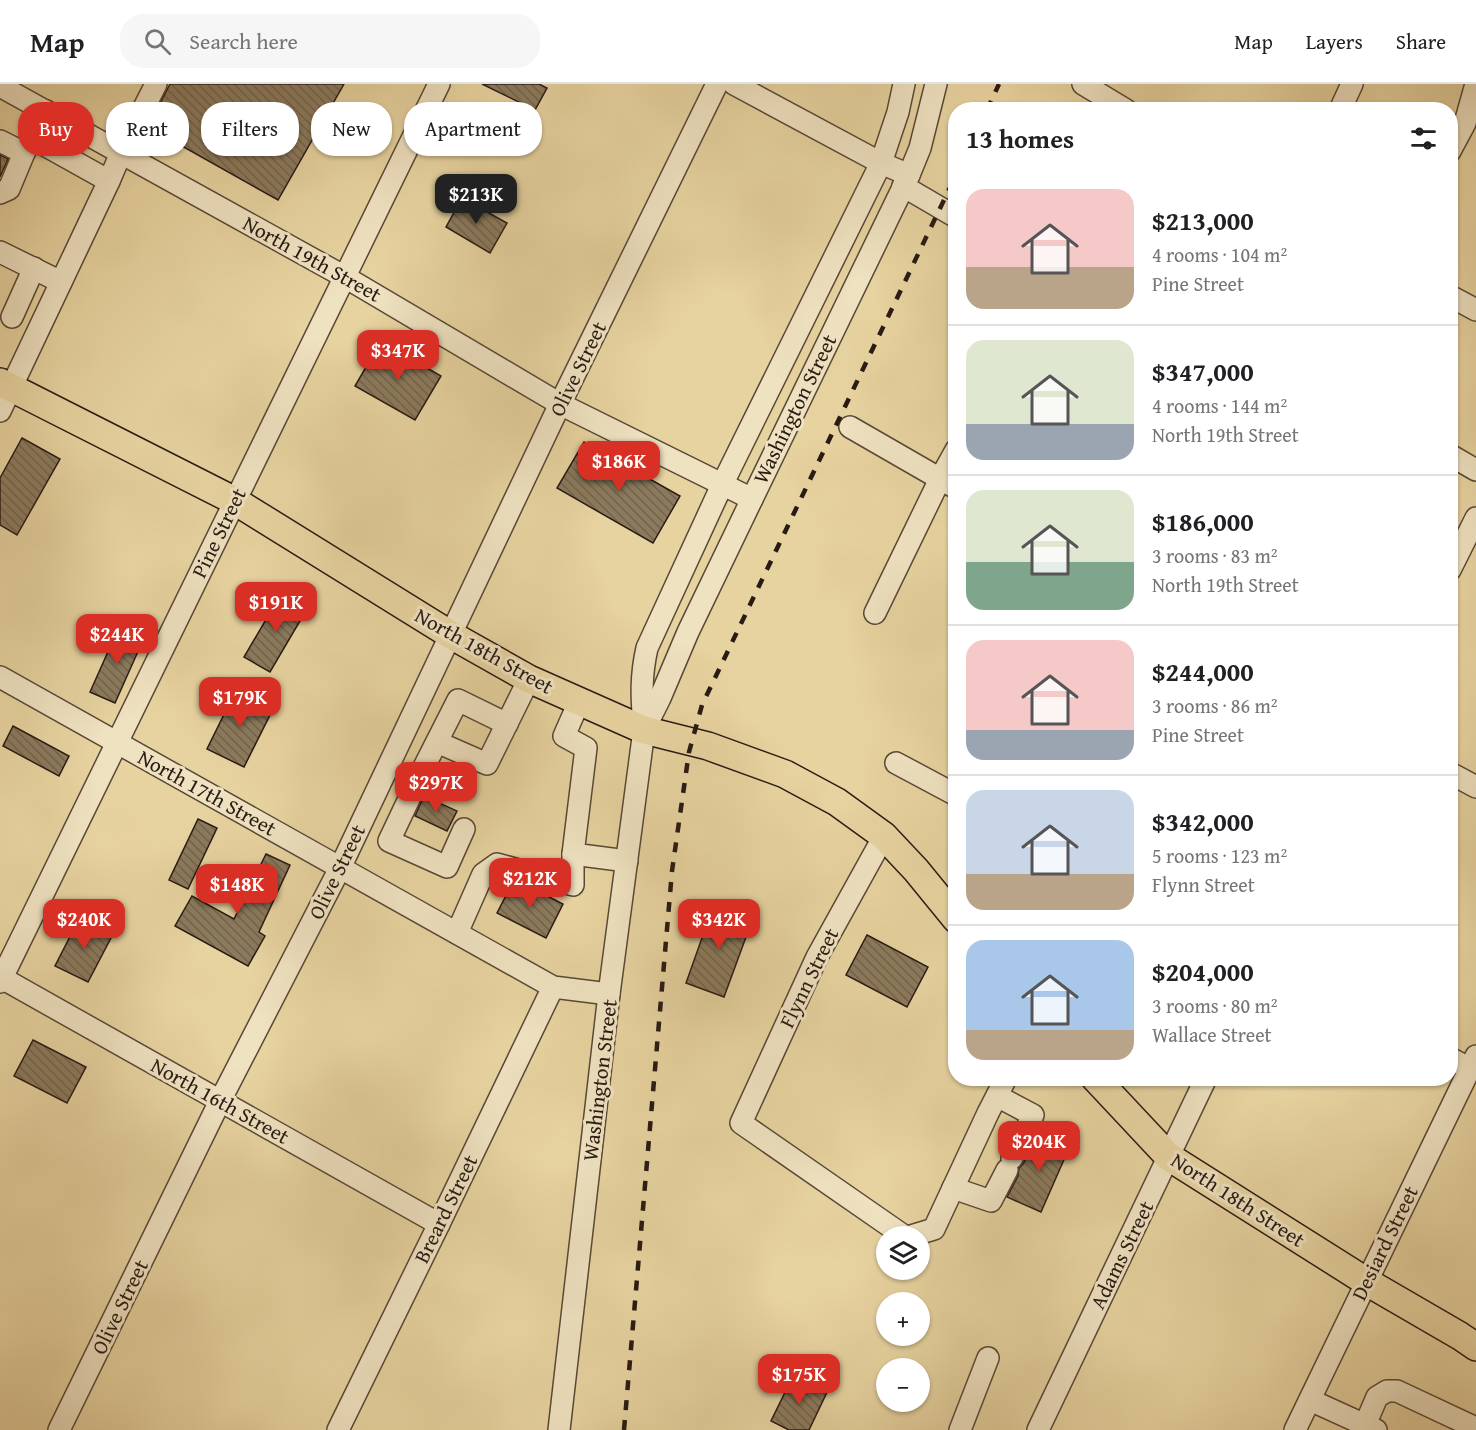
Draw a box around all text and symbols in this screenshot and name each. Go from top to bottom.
search box [120,14,540,68]
text: Map [30,21,84,62]
icon: search [141,25,174,58]
text: Search here [189,25,298,57]
text: Map [1234,26,1273,57]
text: Layers [1306,26,1363,57]
text: Share [1396,26,1446,57]
chip: Buy [18,102,94,156]
chip: Rent [106,102,189,156]
chip: Filters [201,102,299,156]
chip: New [311,102,392,156]
chip: Apartment [404,102,542,156]
text: 13 homes [966,119,1074,158]
icon: filters [1407,122,1440,155]
pin: $213K [434,174,518,225]
text: $213K [449,179,503,208]
text: $213,000 [1152,201,1254,240]
street label: North 19th Street [237,208,388,310]
icon: home [1014,213,1086,285]
text: 4 rooms · 104 m² [1152,240,1287,269]
text: Pine Street [1152,269,1244,298]
street label: Olive Street [541,316,614,421]
street label: Washington Street [745,328,844,489]
pin: $347K [356,330,440,381]
text: $347K [371,335,425,364]
text: $347,000 [1152,352,1254,391]
icon: home [1014,364,1086,436]
text: 4 rooms · 144 m² [1152,391,1287,420]
text: North 19th Street [1152,420,1299,449]
pin: $186K [577,441,661,492]
text: $186K [592,446,646,475]
street label: Pine Street [183,482,254,583]
text: $186,000 [1152,502,1254,541]
icon: home [1014,514,1086,586]
text: 3 rooms · 83 m² [1152,541,1278,570]
text: North 19th Street [1152,570,1299,599]
pin: $191K [234,582,318,633]
text: $191K [249,587,303,616]
street label: North 18th Street [409,600,560,702]
pin: $244K [75,614,159,665]
text: $244K [90,619,144,648]
text: $244,000 [1152,652,1254,691]
icon: home [1014,664,1086,736]
pin: $179K [198,677,282,728]
text: $179K [213,682,267,711]
text: 3 rooms · 86 m² [1152,691,1278,720]
text: Pine Street [1152,720,1244,749]
street label: North 17th Street [132,742,283,844]
pin: $297K [394,762,478,813]
text: $297K [409,767,463,796]
text: $342,000 [1152,802,1254,841]
icon: home [1014,814,1086,886]
street label: Olive Street [300,819,373,924]
text: 5 rooms · 123 m² [1152,841,1287,870]
pin: $212K [488,858,572,909]
text: $212K [503,863,557,892]
pin: $148K [195,864,279,915]
text: $148K [210,869,264,898]
text: Flynn Street [1152,870,1255,899]
pin: $240K [42,899,126,950]
pin: $342K [677,899,761,950]
text: $240K [57,904,111,933]
text: $342K [692,904,746,933]
street label: Flynn Street [771,922,846,1033]
text: $204,000 [1152,952,1254,991]
icon: home [1014,964,1086,1036]
text: 3 rooms · 80 m² [1152,991,1278,1020]
street label: Washington Street [574,997,625,1163]
text: Wallace Street [1152,1020,1272,1049]
street label: North 16th Street [145,1050,296,1152]
pin: $204K [997,1121,1081,1172]
text: $204K [1012,1126,1066,1155]
street label: North 18th Street [1165,1145,1312,1255]
street label: Breard Street [406,1149,485,1268]
street label: Desiard Street [1343,1180,1426,1305]
street label: Adams Street [1082,1195,1161,1314]
map controls [876,1226,930,1412]
button: layers [876,1226,930,1280]
street label: Olive Street [83,1254,156,1359]
button: + [876,1292,930,1346]
pin: $175K [757,1354,841,1405]
button: − [876,1358,930,1412]
text: $175K [772,1359,826,1388]

